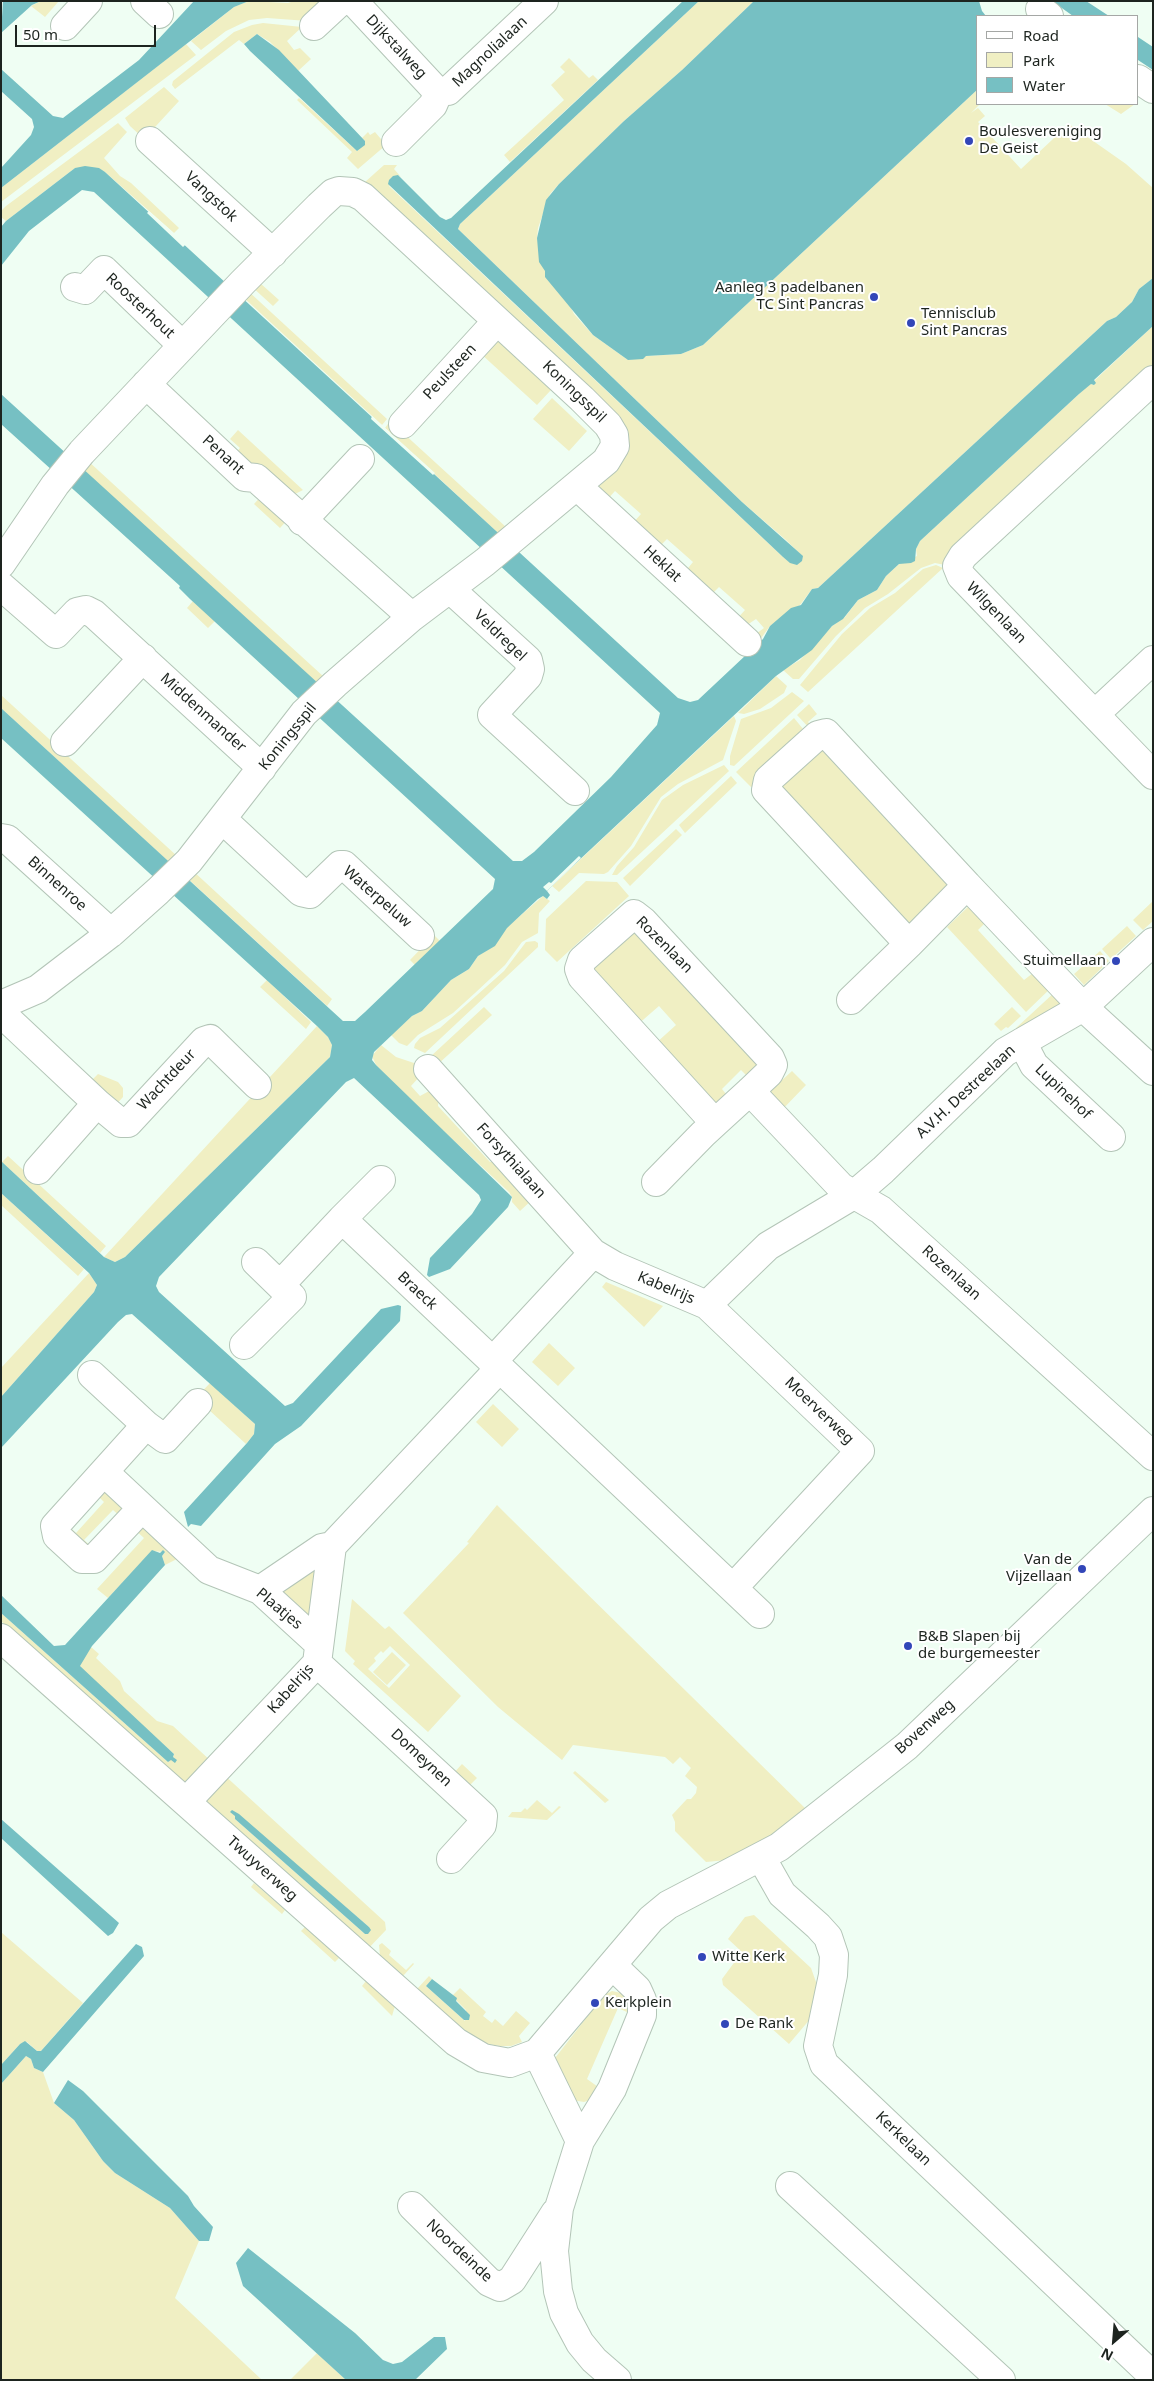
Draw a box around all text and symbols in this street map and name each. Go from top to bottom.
street label: Dijkstalweg [362,11,430,83]
street label: Magnolialaan [449,13,531,91]
scale bar [18,15,159,47]
legend [976,15,1139,105]
text: 50 m [23,24,58,44]
text: Road [1023,25,1059,45]
text: Park [1023,50,1055,70]
text: Water [1023,75,1065,95]
place label: Boulesvereniging De Geist [979,123,1102,158]
marker: Boulesvereniging De Geist [963,135,975,147]
street label: Vangstok [181,168,241,226]
street label: Roosterhout [102,269,178,343]
place label: Aanleg 3 padelbanen TC Sint Pancras [715,279,864,314]
marker: Aanleg 3 padelbanen TC Sint Pancras [868,291,880,303]
place label: Tennisclub Sint Pancras [921,305,1007,340]
marker: Tennisclub Sint Pancras [905,317,917,329]
street label: Peulsteen [420,340,480,404]
street label: Koningsspil [538,357,610,427]
street label: Penant [198,432,248,478]
street label: Heklat [639,542,685,586]
street label: Wilgenlaan [962,578,1030,648]
street label: Veldregel [470,607,530,665]
street label: Middenmander [156,670,250,756]
street label: Koningsspil [255,700,321,774]
street label: Binnenroe [24,853,90,915]
street label: Waterpeluw [339,862,415,932]
street label: Rozenlaan [632,913,696,977]
place label: Stuimellaan [1023,952,1106,970]
marker: Stuimellaan [1110,955,1122,967]
street label: A.V.H. Destreelaan [913,1041,1019,1143]
street label: Wachtdeur [134,1046,200,1114]
street label: Lupinehof [1031,1061,1095,1123]
street label: Forsythialaan [473,1120,549,1202]
street label: Rozenlaan [918,1242,984,1304]
street label: Braeck [393,1268,441,1314]
street label: Kabelrijs [635,1268,697,1308]
street label: Moerverweg [781,1374,857,1448]
place label: Van de Vijzellaan [1006,1551,1072,1586]
marker: Van de Vijzellaan [1076,1563,1088,1575]
street label: Plaatjes [252,1585,306,1633]
place label: B&B Slapen bij de burgemeester [918,1628,1040,1663]
marker: B&B Slapen bij de burgemeester [902,1640,914,1652]
street label: Kabelrijs [264,1661,318,1717]
street label: Bovenweg [892,1696,958,1758]
street label: Domeynen [387,1725,455,1791]
street label: Twuyverweg [223,1833,301,1905]
place label: Witte Kerk [712,1948,785,1966]
marker: Witte Kerk [696,1951,708,1963]
place label: Kerkplein [605,1994,672,2012]
marker: Kerkplein [589,1997,601,2009]
place label: De Rank [735,2015,793,2033]
marker: De Rank [719,2018,731,2030]
street label: Kerkelaan [871,2108,935,2170]
street label: Noordeinde [422,2216,496,2286]
north arrow [1089,2316,1139,2366]
text: N [1098,2344,1116,2366]

